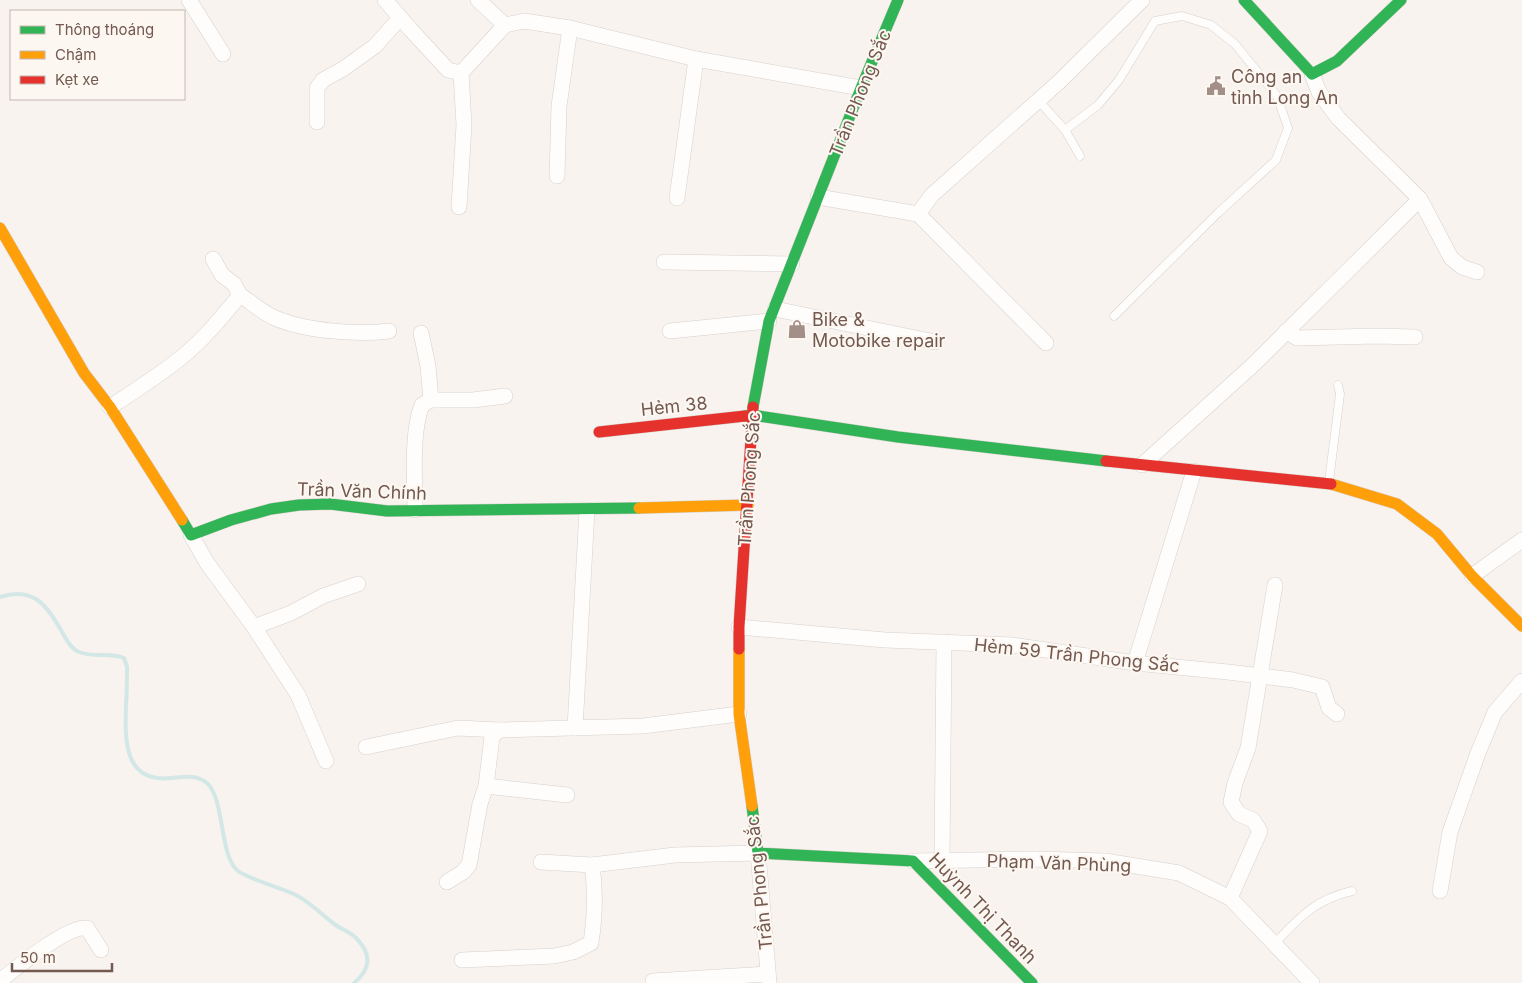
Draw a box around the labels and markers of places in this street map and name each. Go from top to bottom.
place label: Công an tỉnh Long An [1231,66,1338,108]
public building icon: Công an tỉnh Long An [1205,75,1227,97]
place label: Bike & Motobike repair [812,309,946,351]
shop icon: Bike & Motobike repair [786,318,808,340]

